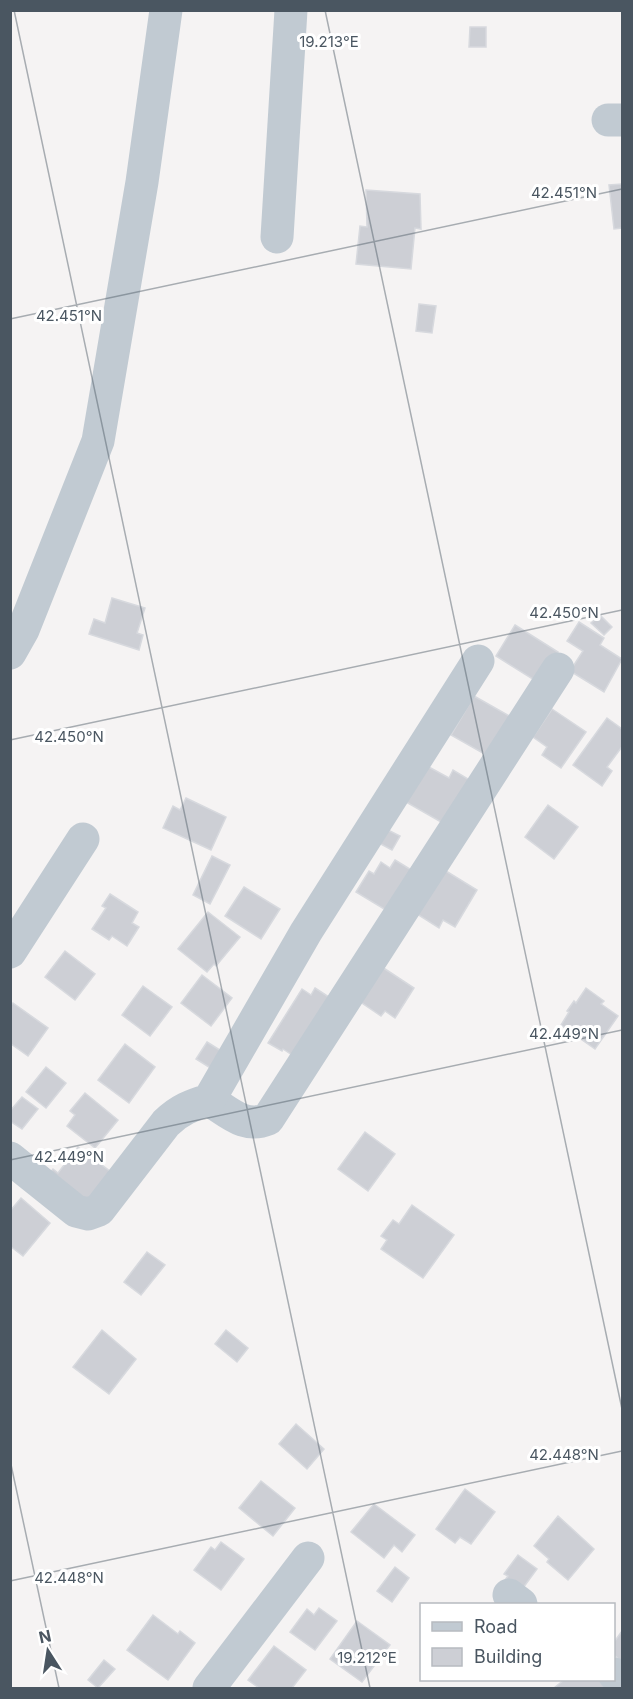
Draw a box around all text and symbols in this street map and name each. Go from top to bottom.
text: 19.213°E [299,32,359,51]
text: 42.451°N [531,183,597,202]
text: 42.451°N [36,306,102,325]
text: 42.450°N [529,603,599,622]
text: 42.450°N [34,727,104,746]
text: 42.449°N [529,1024,599,1043]
text: 42.449°N [34,1147,104,1166]
text: 42.448°N [529,1445,599,1464]
text: 42.448°N [34,1568,104,1587]
legend [420,1603,615,1681]
text: Road [474,1616,517,1637]
north arrow [18,1621,78,1681]
text: N [37,1625,53,1647]
text: Building [474,1646,542,1667]
text: 19.212°E [337,1648,397,1667]

